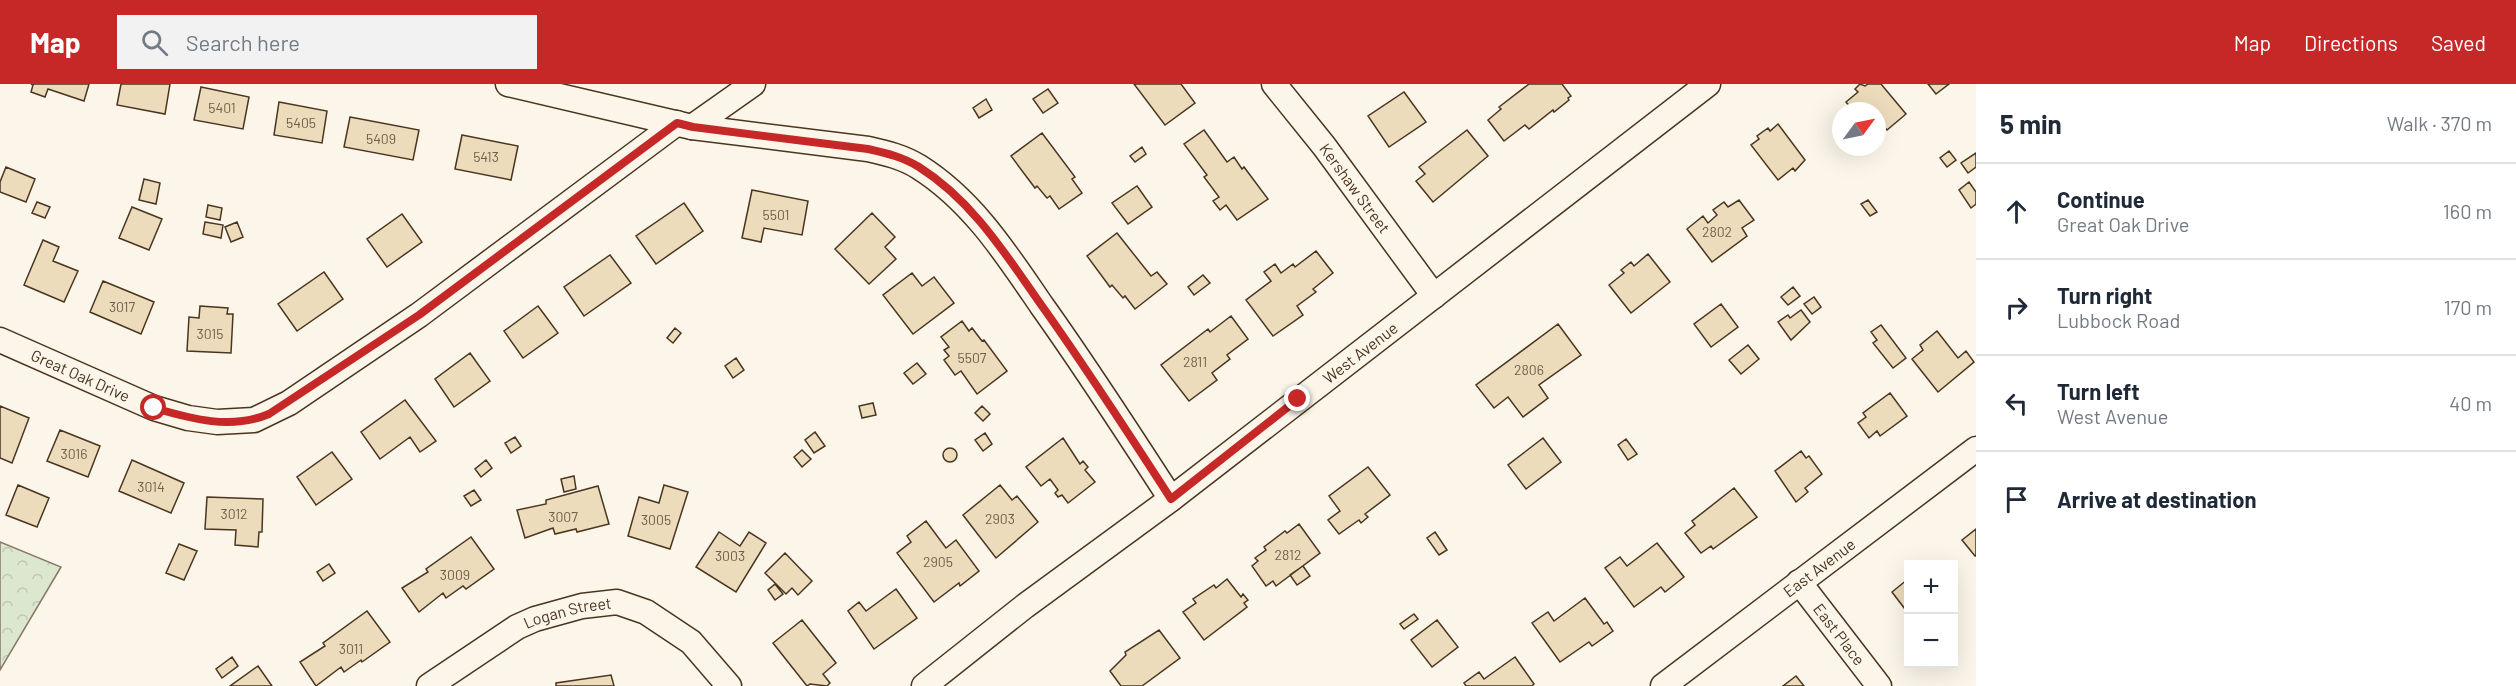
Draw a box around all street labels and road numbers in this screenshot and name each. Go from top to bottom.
street label: Kershaw Street [1316,139,1395,237]
street label: West Avenue [1319,318,1401,387]
street label: Great Oak Drive [28,345,133,405]
street label: East Avenue [1779,534,1859,601]
street label: Logan Street [520,593,612,632]
street label: East Place [1810,599,1869,669]

